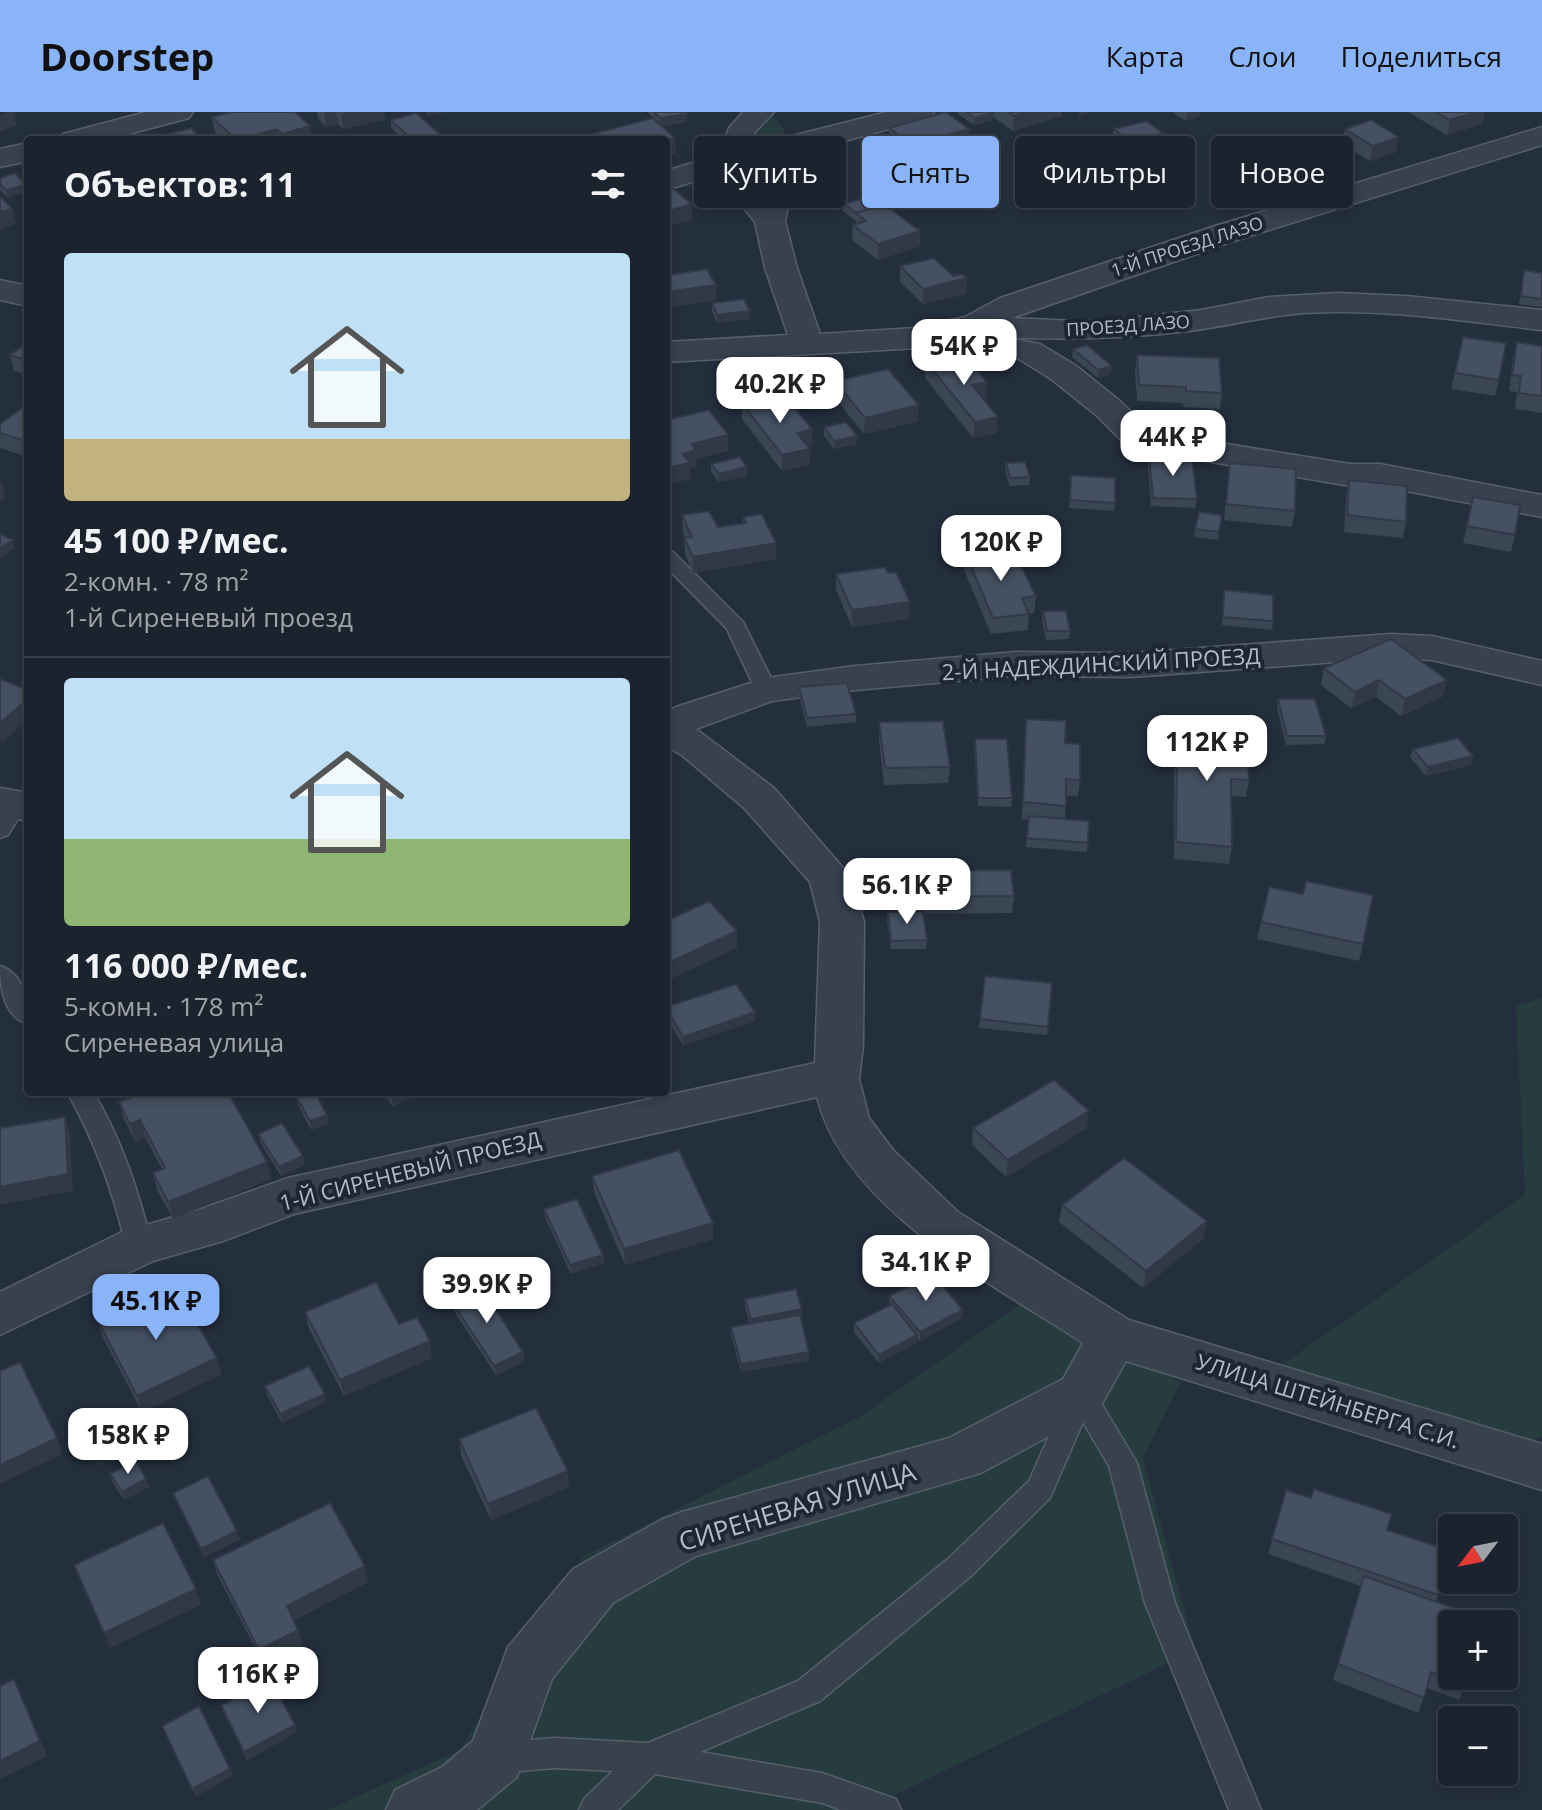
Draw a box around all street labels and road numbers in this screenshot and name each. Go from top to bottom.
street label: 1-Й ПРОЕЗД ЛАЗО [1108,210,1266,282]
street label: ПРОЕЗД ЛАЗО [1065,309,1191,341]
street label: 2-Й НАДЕЖДИНСКИЙ ПРОЕЗД [941,640,1261,686]
street label: 1-Й СИРЕНЕВЫЙ ПРОЕЗД [276,1123,544,1217]
street label: УЛИЦА ШТЕЙНБЕРГА С.И. [1193,1346,1463,1454]
street label: СИРЕНЕВАЯ УЛИЦА [674,1453,920,1559]

